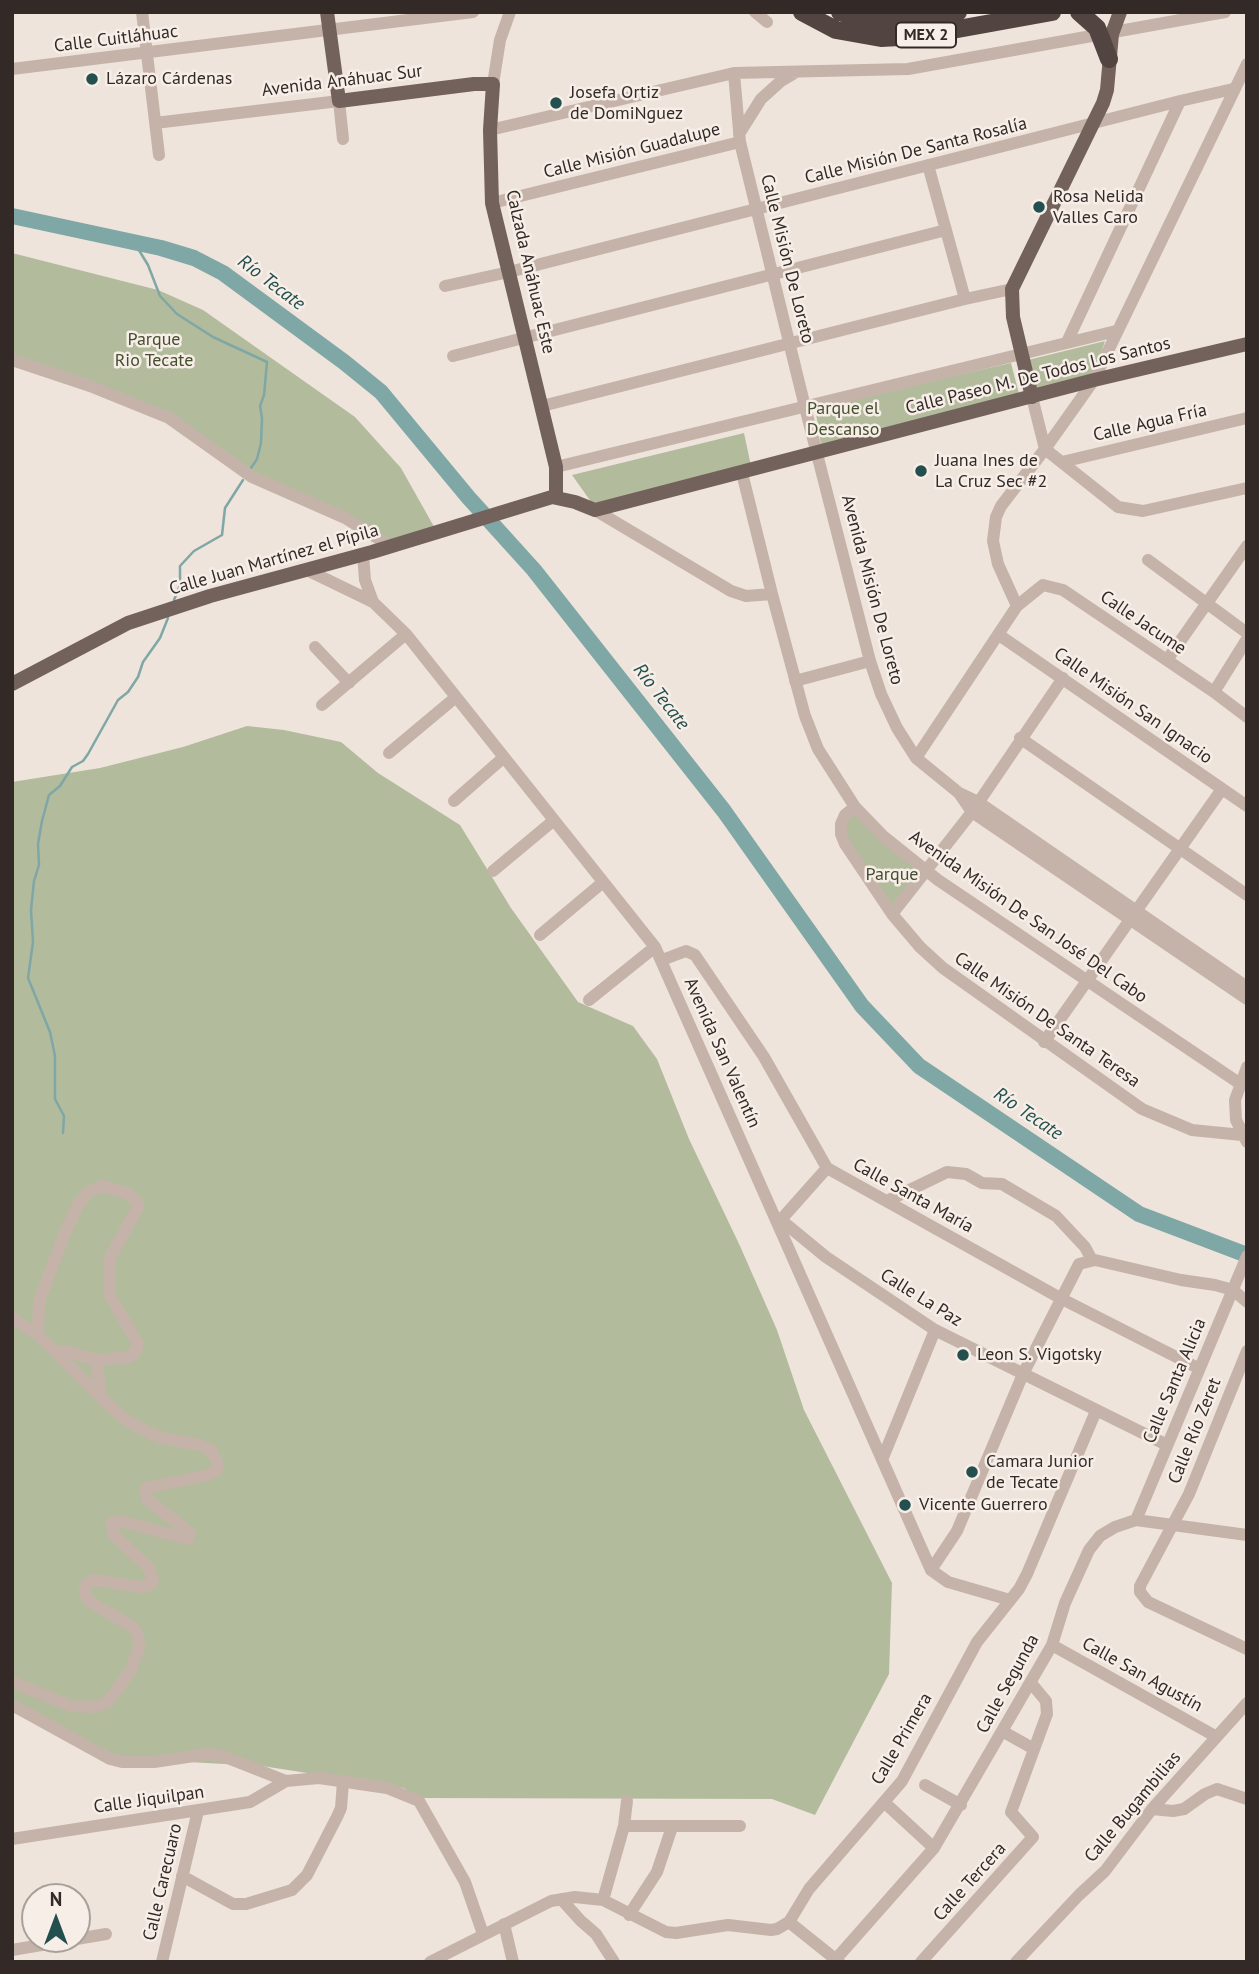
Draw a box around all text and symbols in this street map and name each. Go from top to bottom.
street label: Calle Cuitláhuac [53,21,179,57]
road number: MEX 2 [896,22,956,48]
street label: Avenida Anáhuac Sur [260,60,424,102]
place label: Lázaro Cárdenas [106,68,232,90]
marker: Lázaro Cárdenas [84,71,100,87]
place label: Josefa Ortiz de DomiNguez [570,82,683,124]
marker: Josefa Ortiz de DomiNguez [548,95,564,111]
street label: Calle Misión De Santa Rosalía [803,113,1029,189]
street label: Calle Misión Guadalupe [541,119,723,183]
street label: Calle Misión De Loreto [756,172,818,346]
place label: Rosa Nelida Valles Caro [1053,186,1144,228]
street label: Calzada Anáhuac Este [501,188,559,356]
marker: Rosa Nelida Valles Caro [1031,199,1047,215]
water label: Río Tecate [233,250,309,316]
park label: Parque Rio Tecate [115,329,193,372]
street label: Calle Paseo M. De Todos Los Santos [903,333,1173,419]
park label: Parque el Descanso [807,398,879,440]
street label: Calle Agua Fría [1091,399,1209,447]
place label: Juana Ines de La Cruz Sec #2 [935,450,1047,492]
marker: Juana Ines de La Cruz Sec #2 [913,463,929,479]
street label: Avenida Misión De Loreto [836,493,908,687]
street label: Calle Juan Martínez el Pípila [167,520,381,600]
street label: Calle Jacume [1096,586,1190,660]
street label: Calle Misión San Ignacio [1050,643,1216,769]
water label: Río Tecate [628,659,694,735]
street label: Avenida Misión De San José Del Cabo [905,826,1151,1008]
park label: Parque [866,864,918,886]
street label: Calle Misión De Santa Teresa [950,948,1144,1092]
street label: Avenida San Valentín [679,975,765,1131]
water label: Río Tecate [989,1083,1067,1145]
street label: Calle Santa María [849,1154,977,1238]
street label: Calle La Paz [876,1264,966,1332]
street label: Calle Santa Alicia [1139,1315,1211,1447]
place label: Leon S. Vigotsky [977,1344,1102,1366]
marker: Leon S. Vigotsky [955,1347,971,1363]
street label: Calle Río Zeret [1164,1375,1226,1487]
place label: Camara Junior de Tecate [986,1451,1094,1494]
marker: Camara Junior de Tecate [964,1464,980,1480]
place label: Vicente Guerrero [919,1494,1048,1516]
marker: Vicente Guerrero [897,1497,913,1513]
street label: Calle Segunda [972,1631,1044,1737]
street label: Calle San Agustín [1078,1633,1206,1717]
street label: Calle Primera [867,1689,937,1789]
street label: Calle Bugambilias [1080,1747,1186,1867]
street label: Calle Jiquilpan [92,1782,206,1818]
street label: Calle Carecuaro [139,1821,187,1943]
street label: Calle Tercera [929,1838,1011,1926]
north arrow [21,1883,91,1953]
text: N [50,1887,62,1911]

